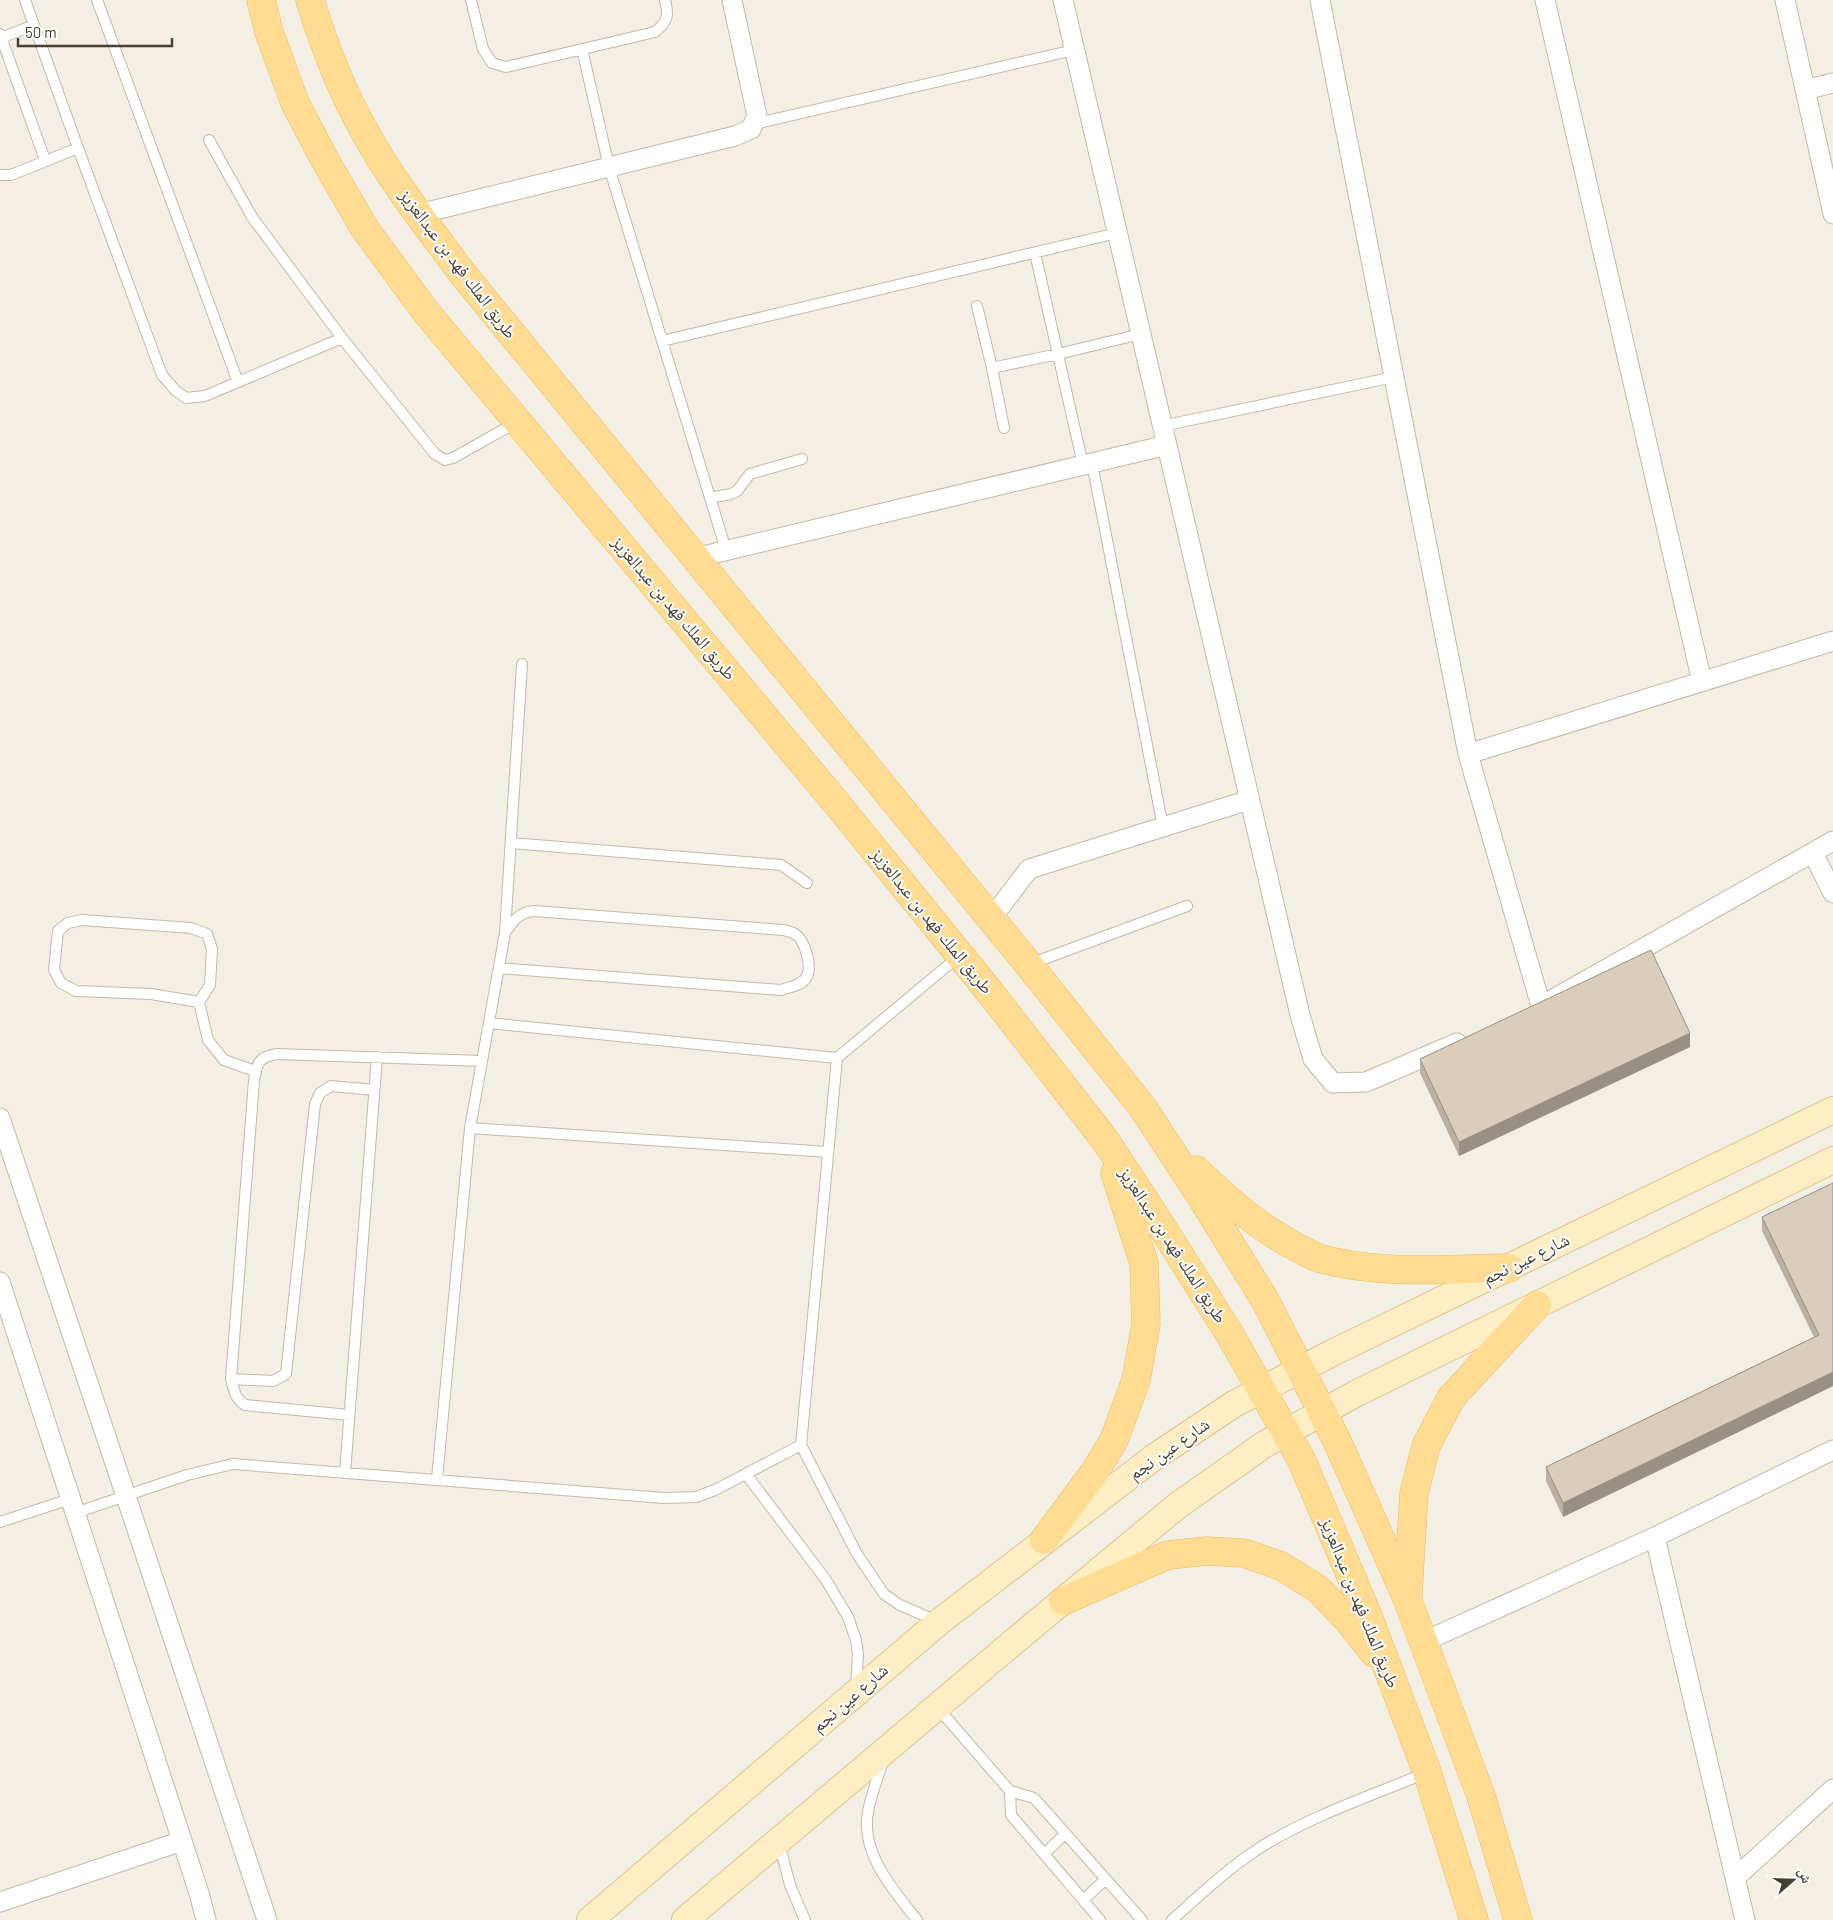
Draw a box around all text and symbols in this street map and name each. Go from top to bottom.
scale bar [18,15,171,47]
text: 50 m [25,23,57,41]
street label: طريق الملك فهد بن عبدالعزيز [394,183,522,343]
street label: طريق الملك فهد بن عبدالعزيز [606,530,742,685]
street label: طريق الملك فهد بن عبدالعزيز [866,842,999,999]
street label: طريق الملك فهد بن عبدالعزيز [1114,1161,1233,1327]
street label: شارع عين نجم [1479,1228,1573,1290]
street label: شارع عين نجم [1124,1412,1214,1486]
street label: طريق الملك فهد بن عبدالعزيز [1315,1513,1405,1692]
street label: شارع عين نجم [807,1658,893,1738]
north arrow [1768,1855,1818,1905]
text: ش [1794,1865,1816,1886]

